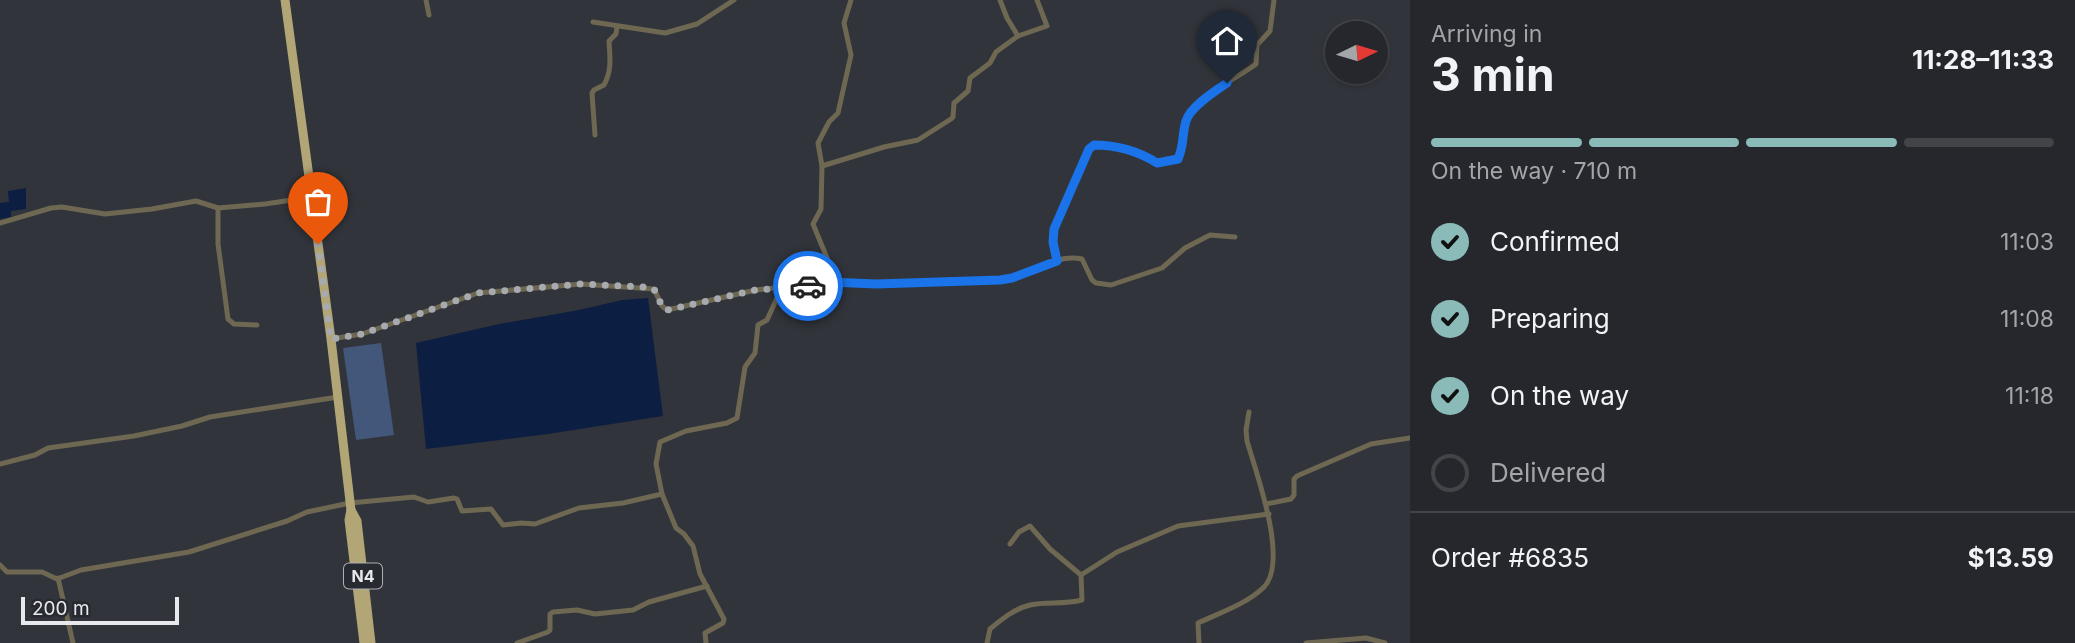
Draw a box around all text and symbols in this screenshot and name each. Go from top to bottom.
pin [1197,11,1257,83]
text: Arriving in [1431,20,1542,48]
north arrow [1325,21,1388,84]
map controls [1325,21,1388,84]
icon: home [1208,22,1246,60]
text: 11:28–11:33 [1912,44,2054,75]
text: 3 min [1431,46,1555,102]
text: On the way · 710 m [1431,157,1637,185]
pin [288,172,348,244]
icon: bag [299,183,337,221]
icon: check [1431,223,1469,261]
text: Confirmed [1490,226,1620,257]
text: 11:03 [2000,228,2054,256]
courier [773,251,843,321]
icon: car [789,267,827,305]
icon: check [1431,300,1469,338]
text: Preparing [1490,303,1610,334]
text: 11:08 [2000,305,2054,333]
icon: check [1431,377,1469,415]
text: On the way [1490,380,1629,411]
text: 11:18 [2005,382,2054,410]
text: Delivered [1490,457,1606,488]
text: Order #6835 [1431,542,1589,573]
text: $13.59 [1968,542,2054,573]
road number: N4 [344,564,382,589]
scale bar [21,594,178,626]
text: 200 m [32,597,90,620]

